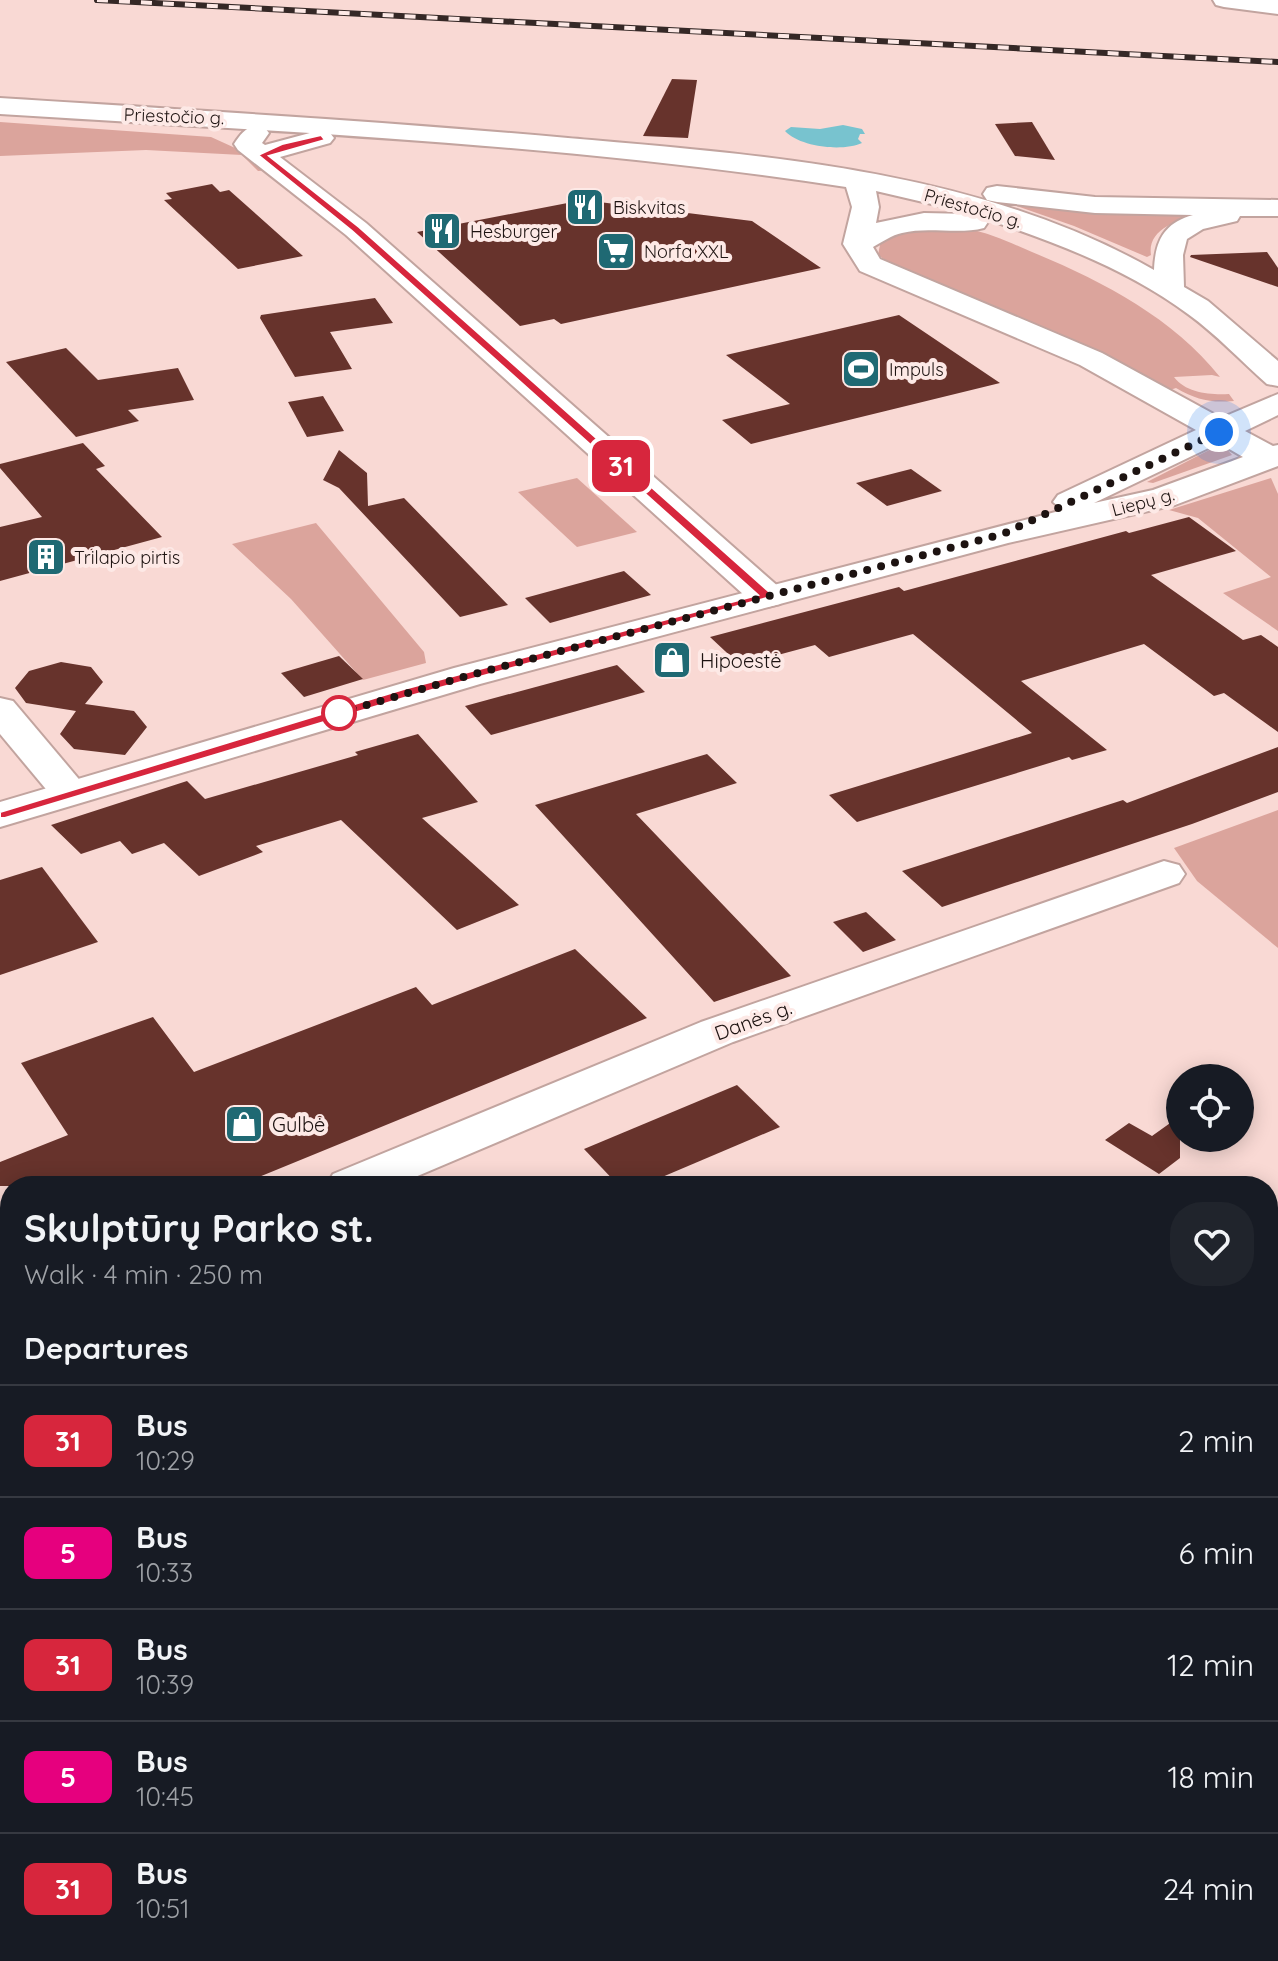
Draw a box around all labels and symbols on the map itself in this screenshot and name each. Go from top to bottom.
street label: Priestočio g. [123,103,225,129]
street label: Priestočio g. [922,183,1024,233]
restaurant icon: Biskvitas [564,186,606,228]
place label: Biskvitas [613,196,685,219]
restaurant icon: Hesburger [421,210,463,252]
place label: Hesburger [470,220,557,243]
supermarket icon: Norfa XXL [595,230,637,272]
place label: Norfa XXL [644,240,729,263]
sports icon: Impuls [840,348,882,390]
place label: Impuls [889,358,944,381]
your location [1199,412,1239,452]
line badge: 31 [585,440,657,492]
street label: Liepų g. [1109,483,1177,521]
building icon: Trilapio pirtis [25,536,67,578]
place label: Trilapio pirtis [74,546,180,569]
shop icon: Hipoestė [651,639,693,681]
place label: Hipoestė [700,648,782,673]
unlabelled marker [322,696,356,730]
street label: Danės g. [711,995,795,1045]
shop icon: Gulbė [223,1103,265,1145]
place label: Gulbė [272,1112,325,1137]

